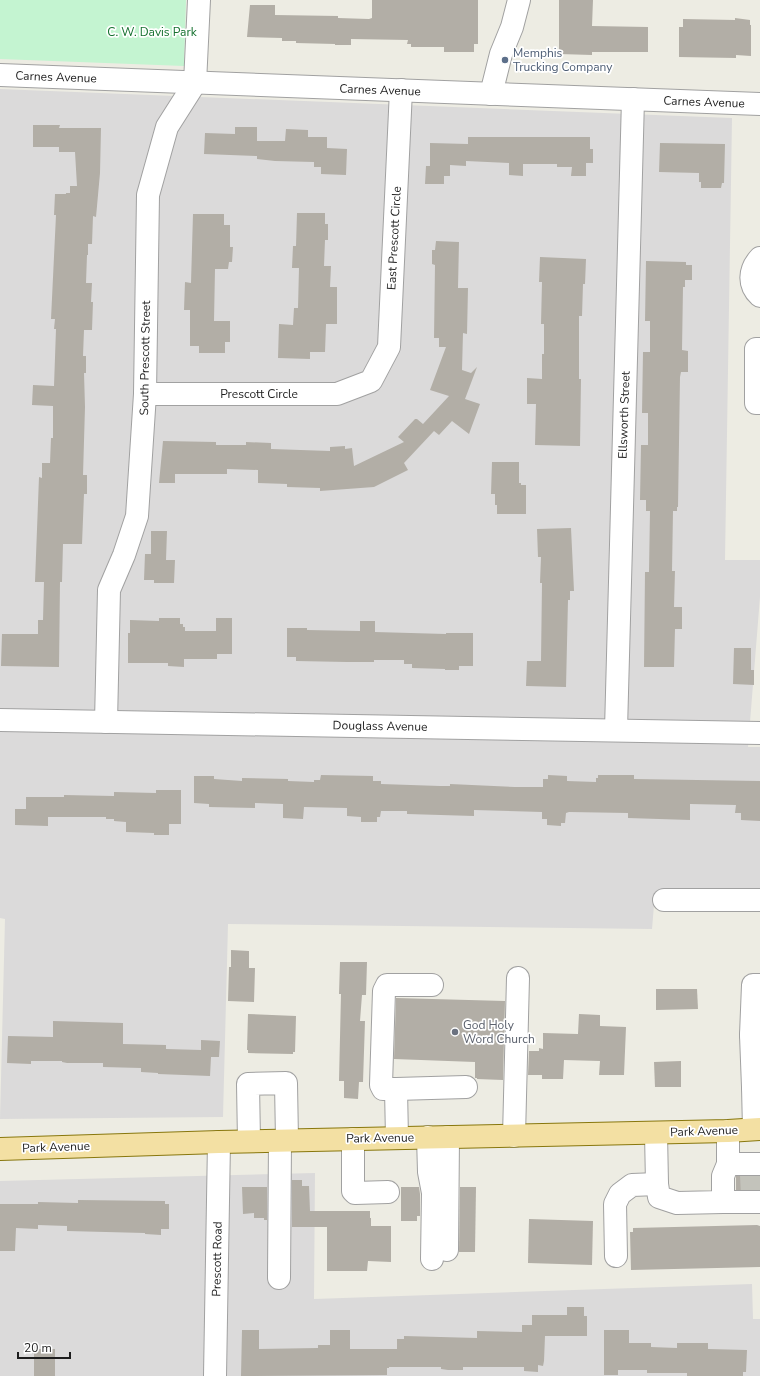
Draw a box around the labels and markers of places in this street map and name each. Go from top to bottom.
place label: Memphis Trucking Company [513,45,613,75]
marker: Memphis Trucking Company [500,55,510,65]
place label: God Holy Word Church [463,1017,535,1047]
marker: God Holy Word Church [450,1027,460,1037]

